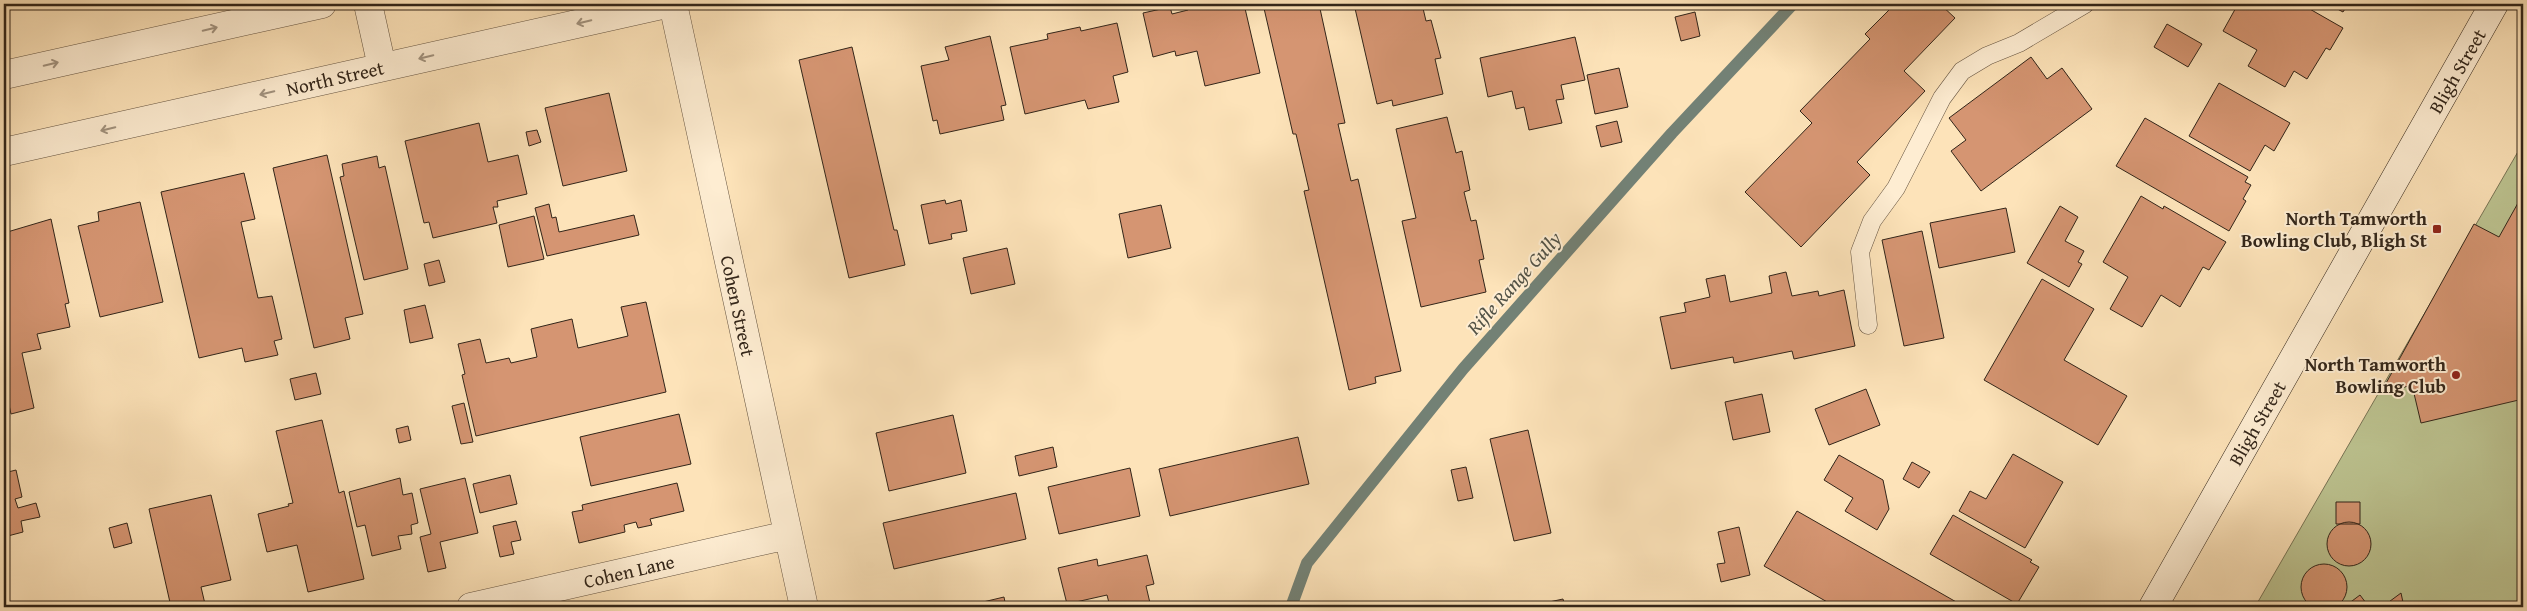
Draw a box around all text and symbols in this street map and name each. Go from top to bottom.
one-way arrow [577,18,593,27]
street label: Bligh Street [2421,23,2493,119]
one-way arrow [201,24,217,33]
street label: North Street [283,53,387,103]
one-way arrow [418,53,434,62]
one-way arrow [43,59,59,68]
one-way arrow [259,89,275,98]
one-way arrow [101,125,117,134]
place label: North Tamworth Bowling Club, Bligh St [2241,204,2428,254]
marker: North Tamworth Bowling Club, Bligh St [2431,223,2443,235]
water label: Rifle Range Gully [1459,225,1568,341]
street label: Cohen Street [714,253,762,359]
place label: North Tamworth Bowling Club [2305,350,2447,400]
marker: North Tamworth Bowling Club [2450,369,2462,381]
street label: Bligh Street [2221,375,2293,471]
street label: Cohen Lane [581,547,677,595]

